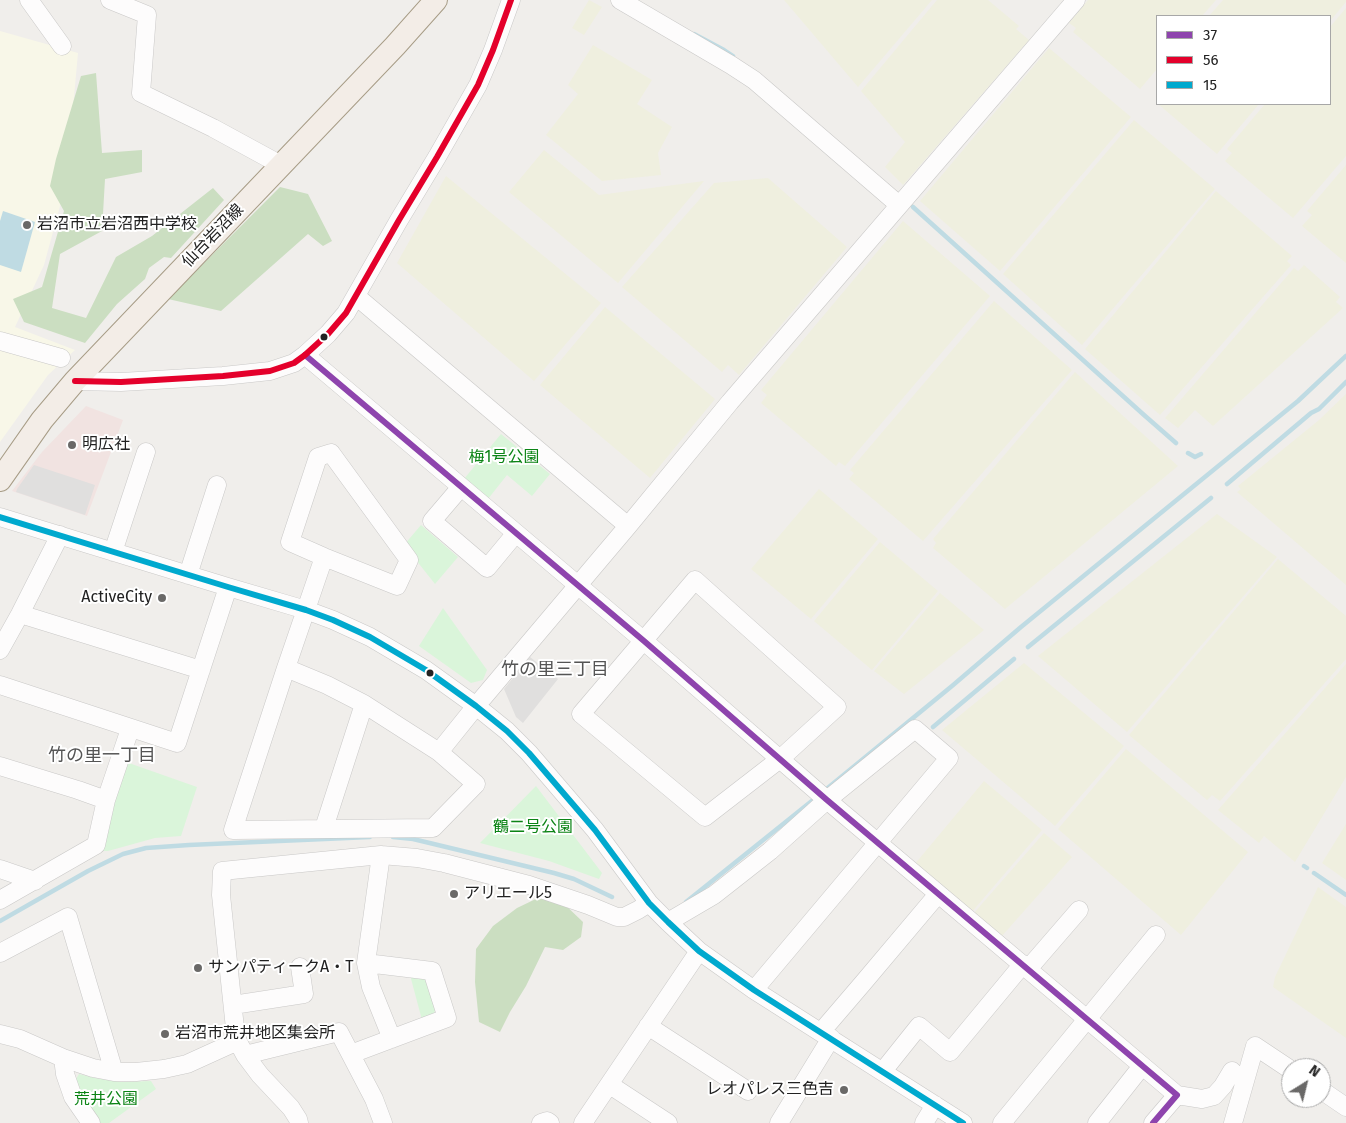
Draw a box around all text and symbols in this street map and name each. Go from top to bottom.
legend [1156,15,1331,105]
text: 37 [1203,26,1217,44]
text: 56 [1203,51,1219,69]
text: 15 [1203,76,1217,94]
street label: 仙台岩沼線 [178,201,248,271]
place label: 岩沼市立岩沼西中学校 [37,215,197,235]
marker: 岩沼市立岩沼西中学校 [21,219,33,231]
unlabelled marker [319,332,329,342]
place label: 明広社 [82,435,130,455]
marker: 明広社 [66,439,78,451]
park label: 梅1号公園 [469,448,539,468]
place label: ActiveCity [81,588,152,608]
marker: ActiveCity [156,592,168,604]
district label: 竹の里三丁目 [501,659,609,681]
unlabelled marker [425,668,435,678]
district label: 竹の里一丁目 [48,745,156,767]
park label: 鶴二号公園 [493,818,573,838]
place label: アリエール5 [464,884,552,904]
marker: アリエール5 [448,888,460,900]
place label: サンパティークA・T [208,958,353,978]
marker: サンパティークA・T [192,962,204,974]
place label: 岩沼市荒井地区集会所 [175,1024,335,1044]
marker: 岩沼市荒井地区集会所 [159,1028,171,1040]
north arrow [1281,1058,1331,1108]
text: N [1306,1062,1323,1081]
place label: レオパレス三色吉 [706,1080,834,1100]
marker: レオパレス三色吉 [838,1084,850,1096]
park label: 荒井公園 [74,1090,138,1110]

